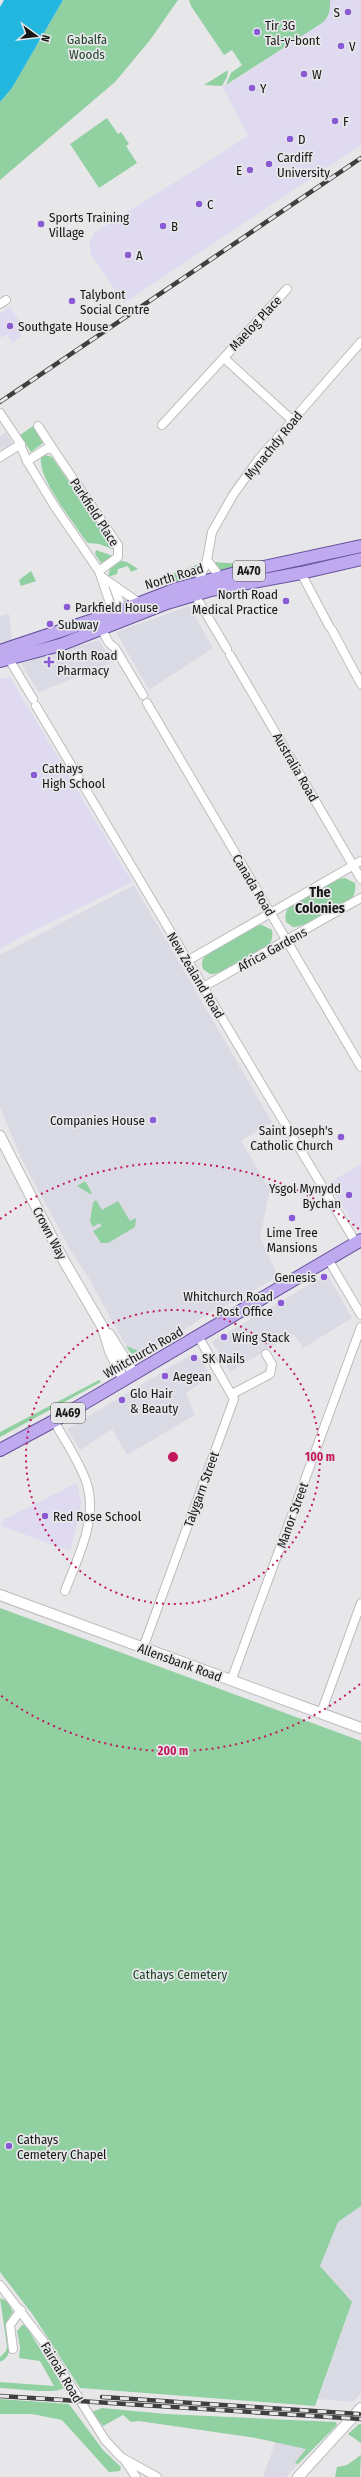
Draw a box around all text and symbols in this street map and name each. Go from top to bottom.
place label: S [334,5,340,20]
marker: S [343,7,353,17]
north arrow [16,16,56,56]
place label: Tir 3G Tal-y-bont [265,18,321,48]
marker: Tir 3G Tal-y-bont [252,27,262,37]
park label: Gabalfa Woods [67,32,107,62]
text: N [38,34,52,43]
place label: V [349,39,356,54]
marker: V [336,41,346,51]
place label: W [312,67,322,82]
marker: W [299,69,309,79]
place label: Y [260,81,267,96]
marker: Y [247,83,257,93]
place label: F [343,114,349,129]
marker: F [330,116,340,126]
place label: D [298,132,306,147]
marker: D [285,134,295,144]
place label: Cardiff University [277,150,330,180]
marker: Cardiff University [264,159,274,169]
place label: E [236,163,242,178]
marker: E [245,165,255,175]
place label: C [207,197,214,212]
marker: C [194,199,204,209]
place label: Sports Training Village [49,210,130,240]
marker: Sports Training Village [36,219,46,229]
place label: B [171,219,178,234]
marker: B [158,221,168,231]
place label: A [136,248,143,263]
marker: A [123,250,133,260]
place label: Talybont Social Centre [80,287,149,317]
street label: Maelog Place [226,293,285,354]
marker: Talybont Social Centre [67,296,77,306]
place label: Southgate House [18,319,108,334]
marker: Southgate House [5,321,15,331]
street label: Mynachdy Road [241,408,305,482]
street label: Parkfield Place [67,476,122,549]
street label: North Road [143,560,205,592]
road number: A470 [233,561,265,581]
place label: North Road Medical Practice [192,587,278,617]
marker: North Road Medical Practice [281,596,291,606]
place label: Parkfield House [75,600,158,615]
marker: Parkfield House [62,602,72,612]
place label: Subway [58,617,99,632]
marker: Subway [45,619,55,629]
place label: North Road Pharmacy [57,648,117,678]
marker: North Road Pharmacy [44,657,54,667]
street label: Australia Road [270,730,321,804]
place label: Cathays High School [42,761,106,791]
marker: Cathays High School [29,770,39,780]
street label: Canada Road [229,852,278,919]
district label: The Colonies [295,884,345,917]
street label: Africa Gardens [235,924,310,975]
street label: New Zealand Road [164,929,227,1021]
place label: Companies House [50,1113,145,1128]
marker: Companies House [148,1115,158,1125]
place label: Saint Joseph's Catholic Church [250,1123,333,1153]
marker: Saint Joseph's Catholic Church [336,1132,346,1142]
place label: Ysgol Mynydd Bychan [269,1181,341,1211]
marker: Ysgol Mynydd Bychan [344,1190,354,1200]
street label: Crown Way [30,1204,70,1262]
marker: Lime Tree Mansions [287,1213,297,1223]
place label: Lime Tree Mansions [266,1225,318,1255]
place label: Genesis [274,1270,316,1285]
marker: Genesis [319,1272,329,1282]
place label: Whitchurch Road Post Office [183,1289,273,1319]
marker: Whitchurch Road Post Office [276,1298,286,1308]
street label: Whitchurch Road [101,1324,186,1381]
place label: Wing Stack [232,1330,291,1345]
marker: Wing Stack [219,1332,229,1342]
place label: SK Nails [202,1351,245,1366]
marker: SK Nails [189,1353,199,1363]
place label: Aegean [173,1369,212,1384]
marker: Aegean [160,1371,170,1381]
place label: Glo Hair & Beauty [130,1386,178,1416]
marker: Glo Hair & Beauty [117,1395,127,1405]
road number: A469 [51,1403,85,1423]
street label: Talygarn Street [181,1449,222,1529]
centre of rings [166,1450,180,1464]
text: 100 m [305,1450,335,1464]
street label: Manor Street [274,1480,312,1550]
place label: Red Rose School [53,1509,142,1524]
marker: Red Rose School [40,1511,50,1521]
street label: Allensbank Road [136,1640,224,1685]
text: 200 m [157,1744,188,1758]
park label: Cathays Cemetery [133,1967,227,1982]
place label: Cathays Cemetery Chapel [17,2132,107,2162]
marker: Cathays Cemetery Chapel [4,2141,14,2151]
street label: Fairoak Road [38,2339,85,2405]

